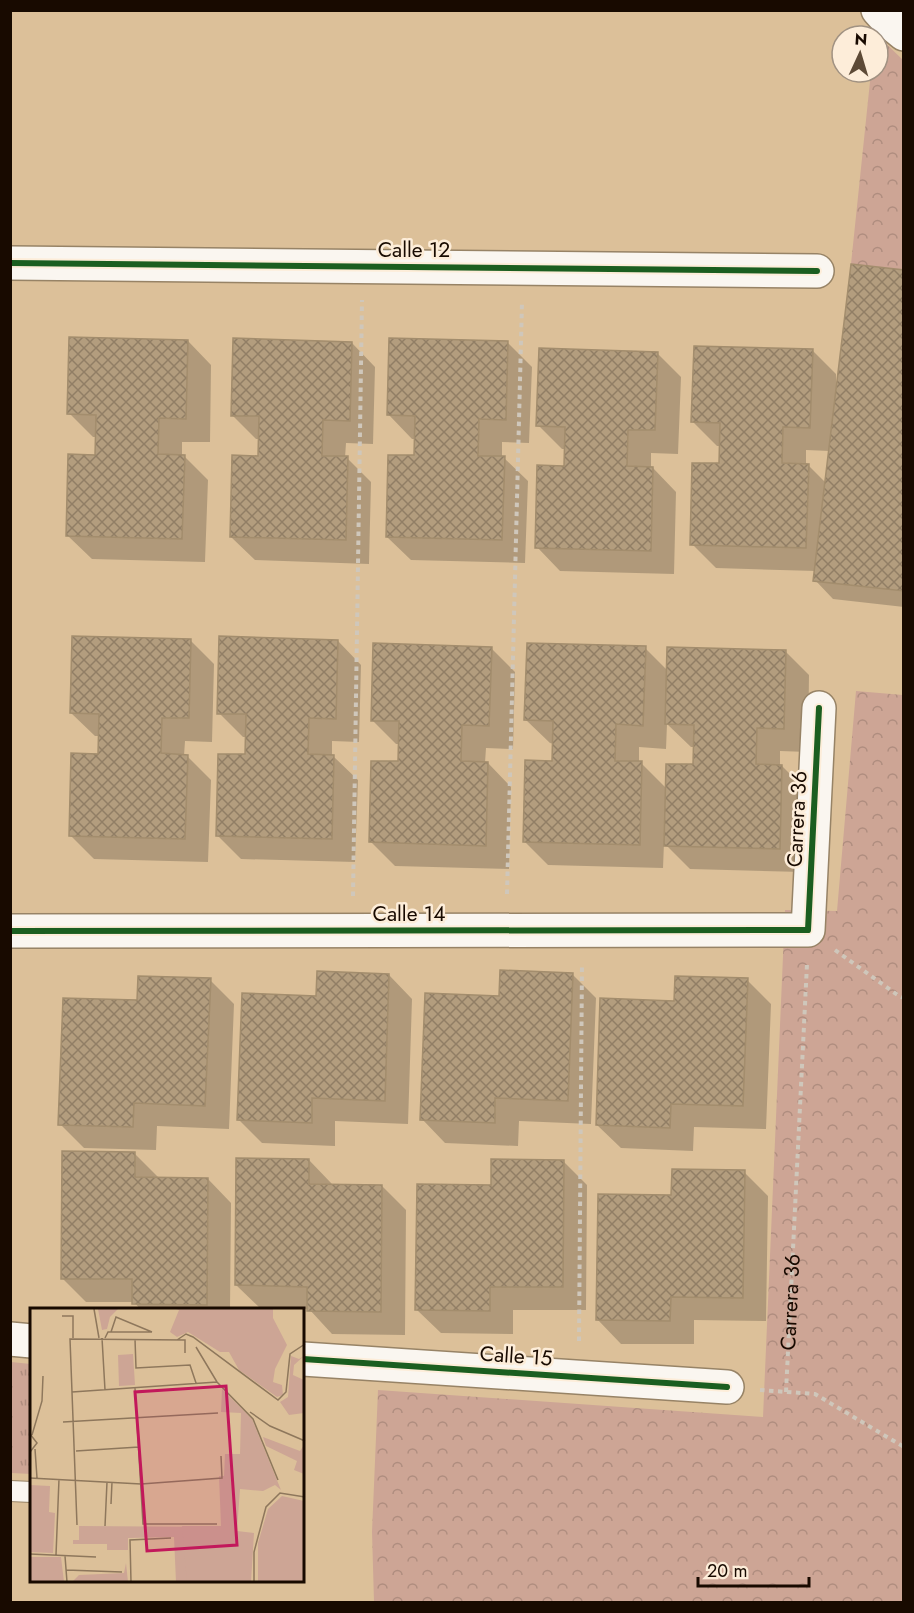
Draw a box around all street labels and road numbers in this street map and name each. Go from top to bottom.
street label: Calle 12 [378,235,450,265]
street label: Carrera 36 [779,770,815,868]
street label: Calle 14 [373,899,445,929]
street label: Carrera 36 [773,1253,808,1351]
street label: Calle 15 [479,1339,553,1373]

